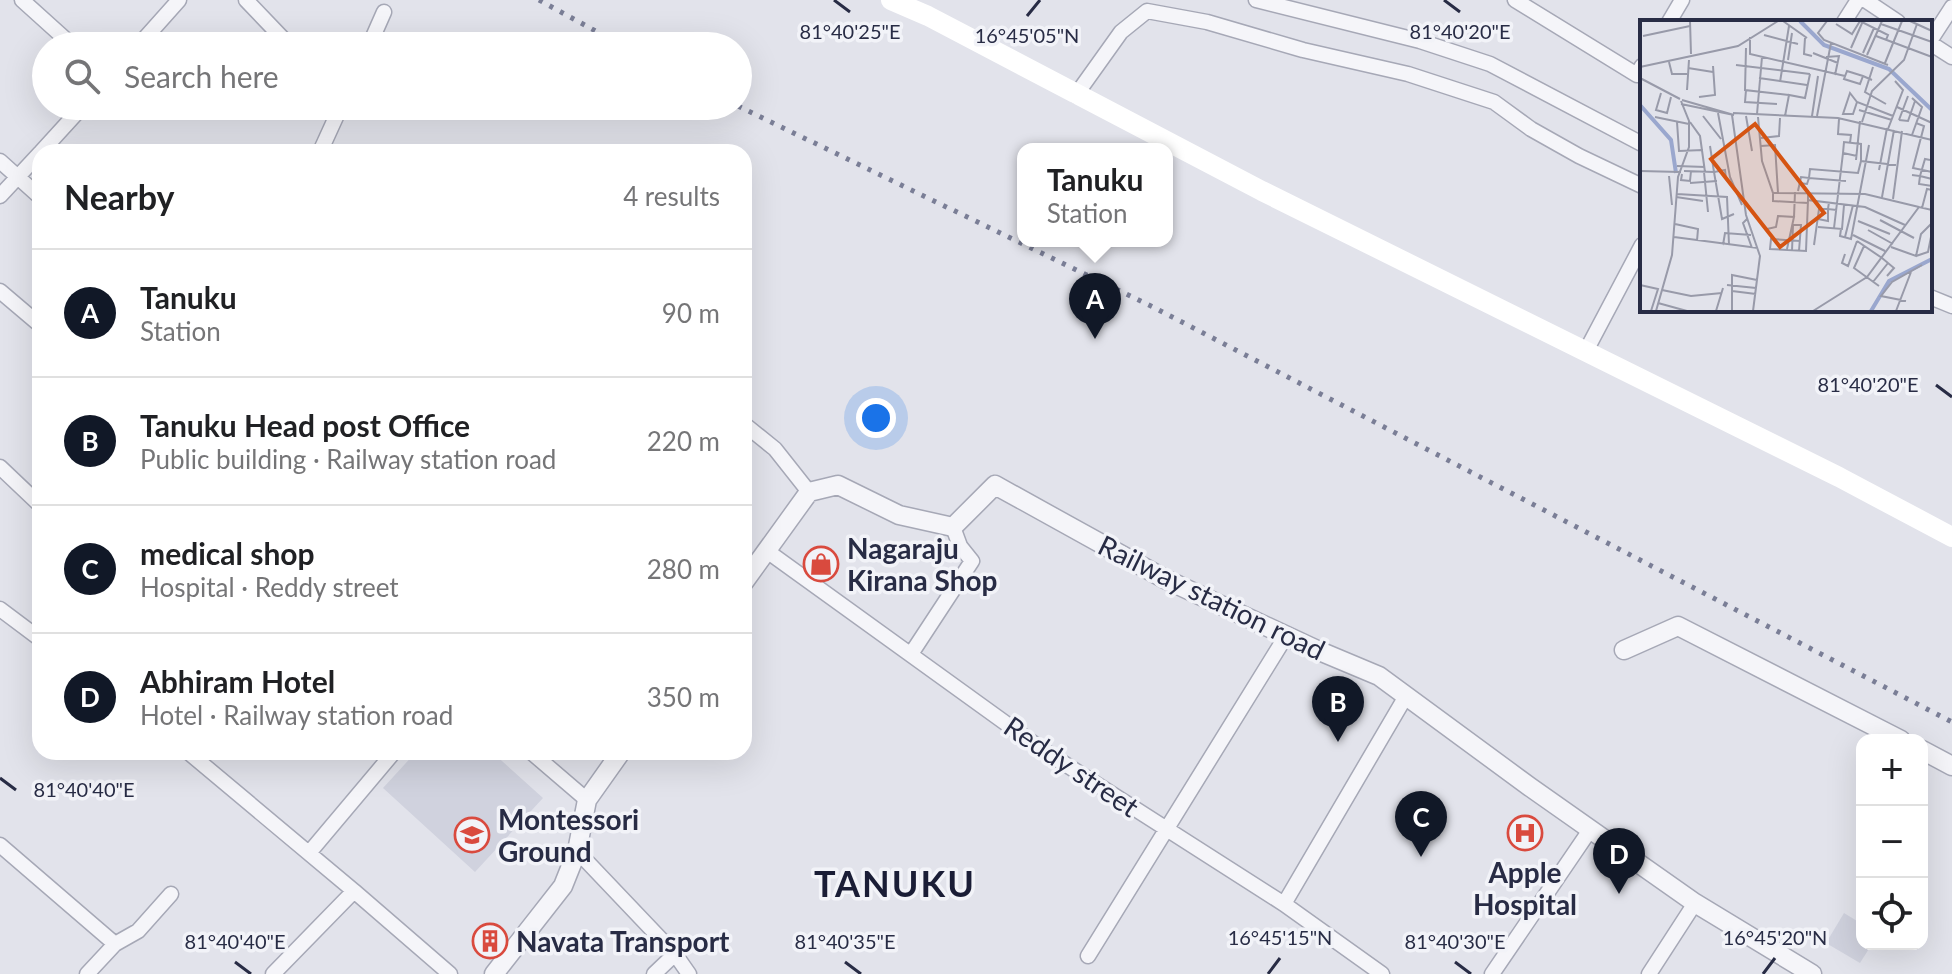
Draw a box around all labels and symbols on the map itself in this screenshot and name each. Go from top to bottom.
text: 81°40'25"E [800,19,900,43]
text: 81°40'20"E [1410,19,1510,43]
inset map [1640,20,1932,312]
text: 16°45'05"N [975,23,1079,47]
pin: A [1069,273,1121,339]
text: 81°40'20"E [1818,372,1918,396]
your location [856,398,896,438]
street label: Railway station road [1093,527,1331,667]
place label: Nagaraju Kirana Shop [847,531,998,597]
shop icon: Nagaraju Kirana Shop [802,545,840,583]
pin: B [1312,676,1364,742]
street label: Reddy street [998,709,1146,823]
text: 81°40'40"E [34,777,134,801]
pin: C [1395,791,1447,857]
place label: Montessori Ground [498,802,639,868]
hospital icon: Apple Hospital [1506,814,1544,852]
school or university icon: Montessori Ground [453,816,491,854]
pin: D [1593,828,1645,894]
place label: Apple Hospital [1473,855,1577,921]
district label: TANUKU [814,861,976,905]
building icon: Navata Transport [471,922,509,960]
place label: Navata Transport [516,924,730,958]
text: 16°45'15"N [1228,925,1332,949]
text: 16°45'20"N [1723,925,1827,949]
text: 81°40'40"E [185,929,285,953]
text: 81°40'35"E [795,929,895,953]
text: 81°40'30"E [1405,929,1505,953]

